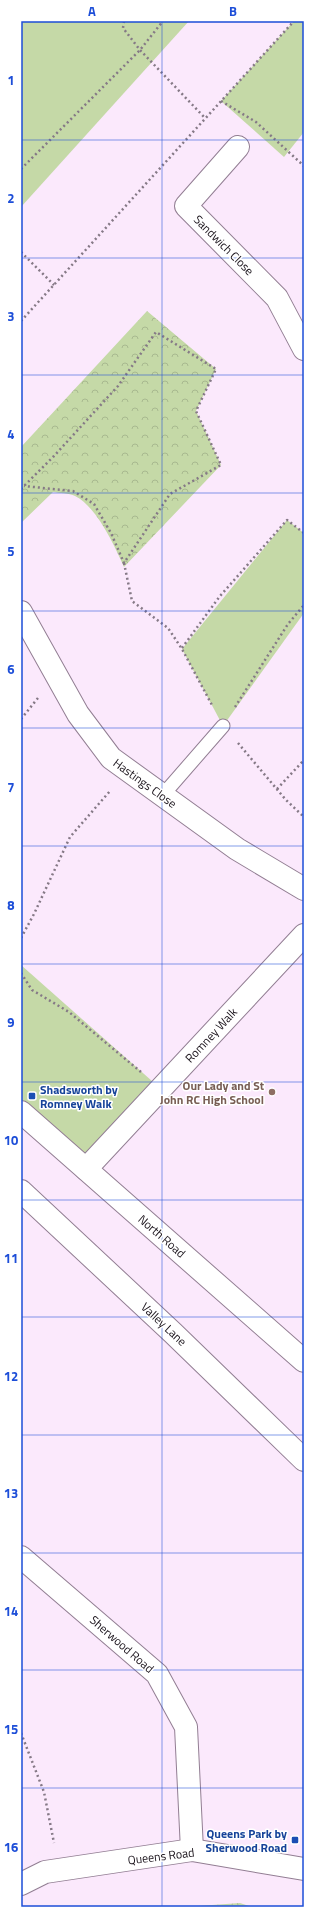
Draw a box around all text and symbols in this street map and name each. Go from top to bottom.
text: A [88,1,96,21]
text: B [229,1,237,21]
text: 1 [7,70,15,90]
text: 2 [7,188,15,208]
street label: Sandwich Close [189,210,259,280]
text: 3 [7,306,15,326]
text: 4 [7,424,15,444]
text: 5 [7,541,15,561]
text: 6 [7,659,15,679]
street label: Hastings Close [109,753,181,813]
text: 7 [7,777,15,797]
text: 8 [7,895,15,915]
street label: Romney Walk [180,1003,242,1067]
text: 9 [7,1012,15,1032]
place label: Our Lady and St John RC High School [160,1076,265,1109]
place label: Shadsworth by Romney Walk [40,1080,118,1113]
marker: Our Lady and St John RC High School [267,1087,277,1097]
marker: Shadsworth by Romney Walk [27,1091,37,1101]
text: 10 [4,1130,18,1150]
street label: North Road [134,1210,190,1262]
text: 11 [4,1248,18,1268]
street label: Valley Lane [137,1298,191,1350]
text: 12 [4,1366,18,1386]
text: 13 [4,1483,18,1503]
text: 14 [4,1601,18,1621]
street label: Sherwood Road [86,1611,158,1677]
text: 15 [4,1719,18,1739]
place label: Queens Park by Sherwood Road [206,1824,287,1857]
marker: Queens Park by Sherwood Road [290,1835,300,1845]
text: 16 [4,1837,18,1857]
street label: Queens Road [127,1842,195,1870]

